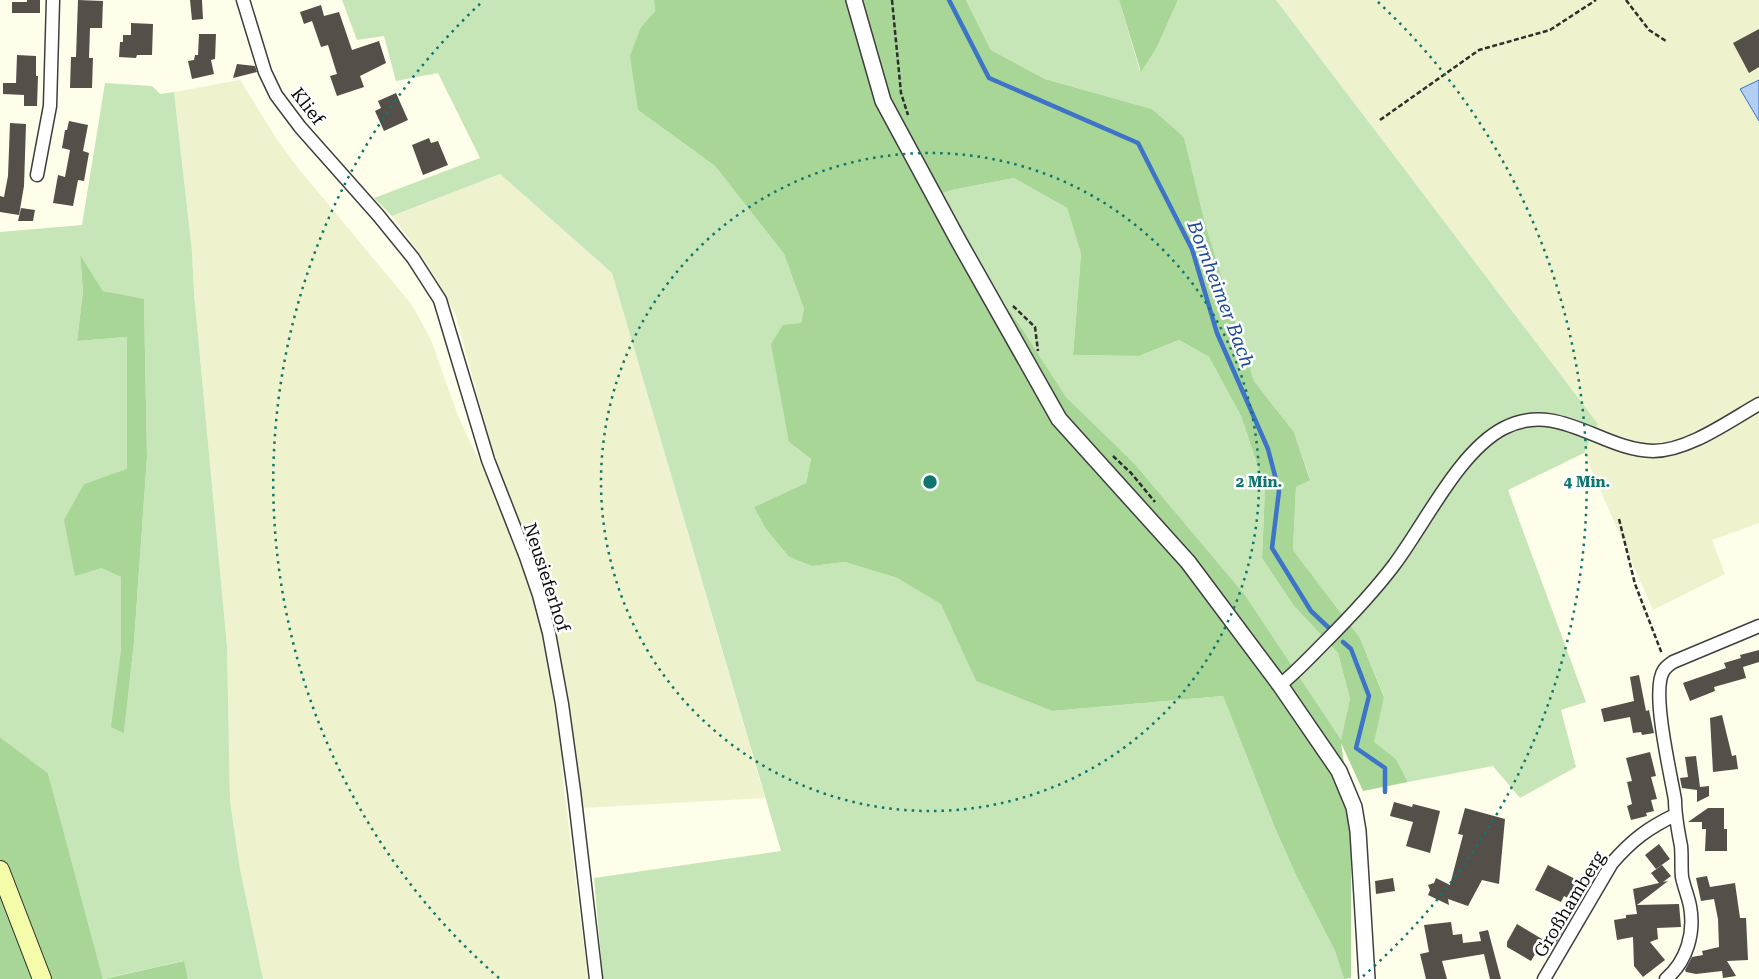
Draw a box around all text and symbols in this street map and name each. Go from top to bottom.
street label: Klief [287,83,330,130]
water label: Bornheimer Bach [1182,216,1260,371]
centre of rings [921,473,939,491]
text: 2 Min. [1236,473,1282,491]
text: 4 Min. [1564,473,1610,491]
street label: Neusieferhof [520,520,575,635]
street label: Großhamberg [1529,847,1609,961]

